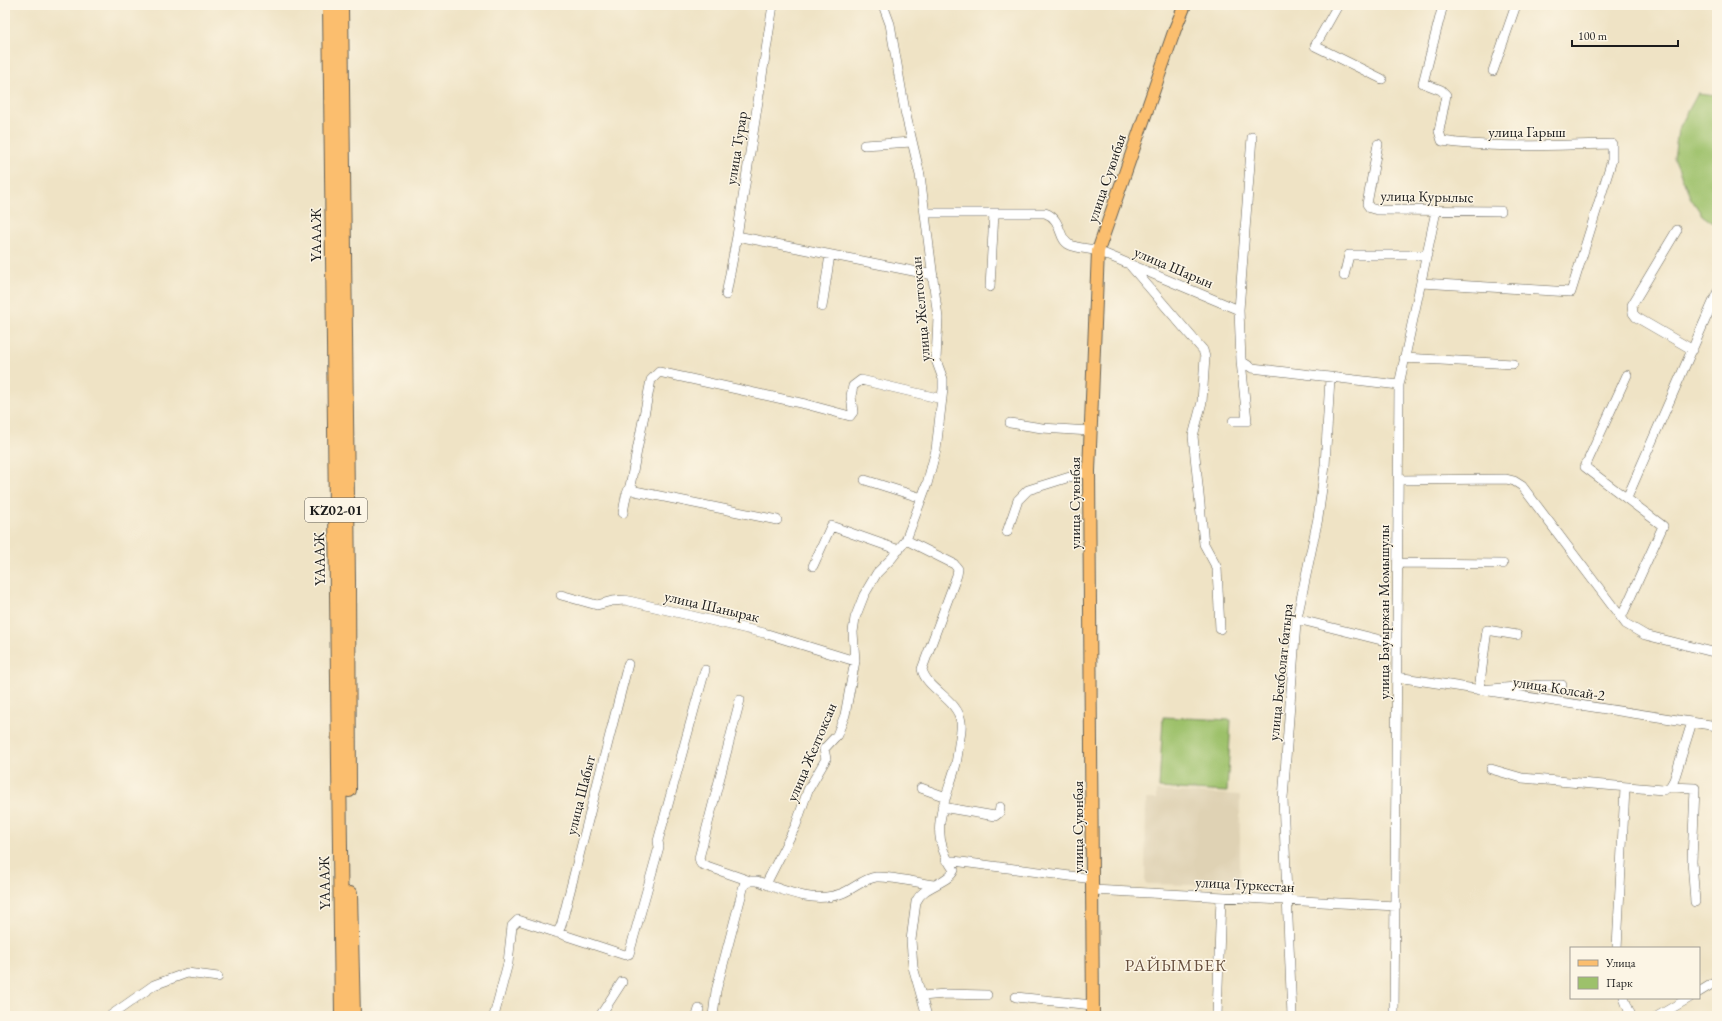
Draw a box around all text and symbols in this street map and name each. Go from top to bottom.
scale bar [1572,22,1678,48]
text: 100 m [1578,28,1608,44]
street label: улица Турар [721,110,751,186]
street label: улица Гарыш [1488,122,1566,141]
street label: улица Суюнбая [1082,131,1130,225]
street label: улица Курылыс [1380,186,1474,206]
street label: ҮАААЖ [306,208,325,262]
street label: улица Шарын [1131,242,1217,292]
street label: улица Желтоксан [906,255,934,362]
street label: улица Суюнбая [1065,456,1084,549]
road number: KZ02-01 [305,498,367,522]
street label: улица Бауыржан Момышулы [1374,525,1393,699]
street label: ҮАААЖ [309,532,329,586]
street label: улица Шанырак [663,586,761,626]
street label: улица Бекболат батыра [1263,602,1297,742]
street label: улица Колсай-2 [1512,671,1607,705]
street label: улица Желтоксан [782,699,840,804]
street label: улица Шабыт [561,753,599,837]
street label: улица Суюнбая [1068,780,1087,873]
street label: ҮАААЖ [314,856,334,910]
street label: улица Туркестан [1195,872,1295,896]
legend [1570,947,1700,999]
district label: РАЙЫМБЕК [1125,954,1227,976]
text: Улица [1605,955,1636,971]
text: Парк [1606,975,1633,991]

